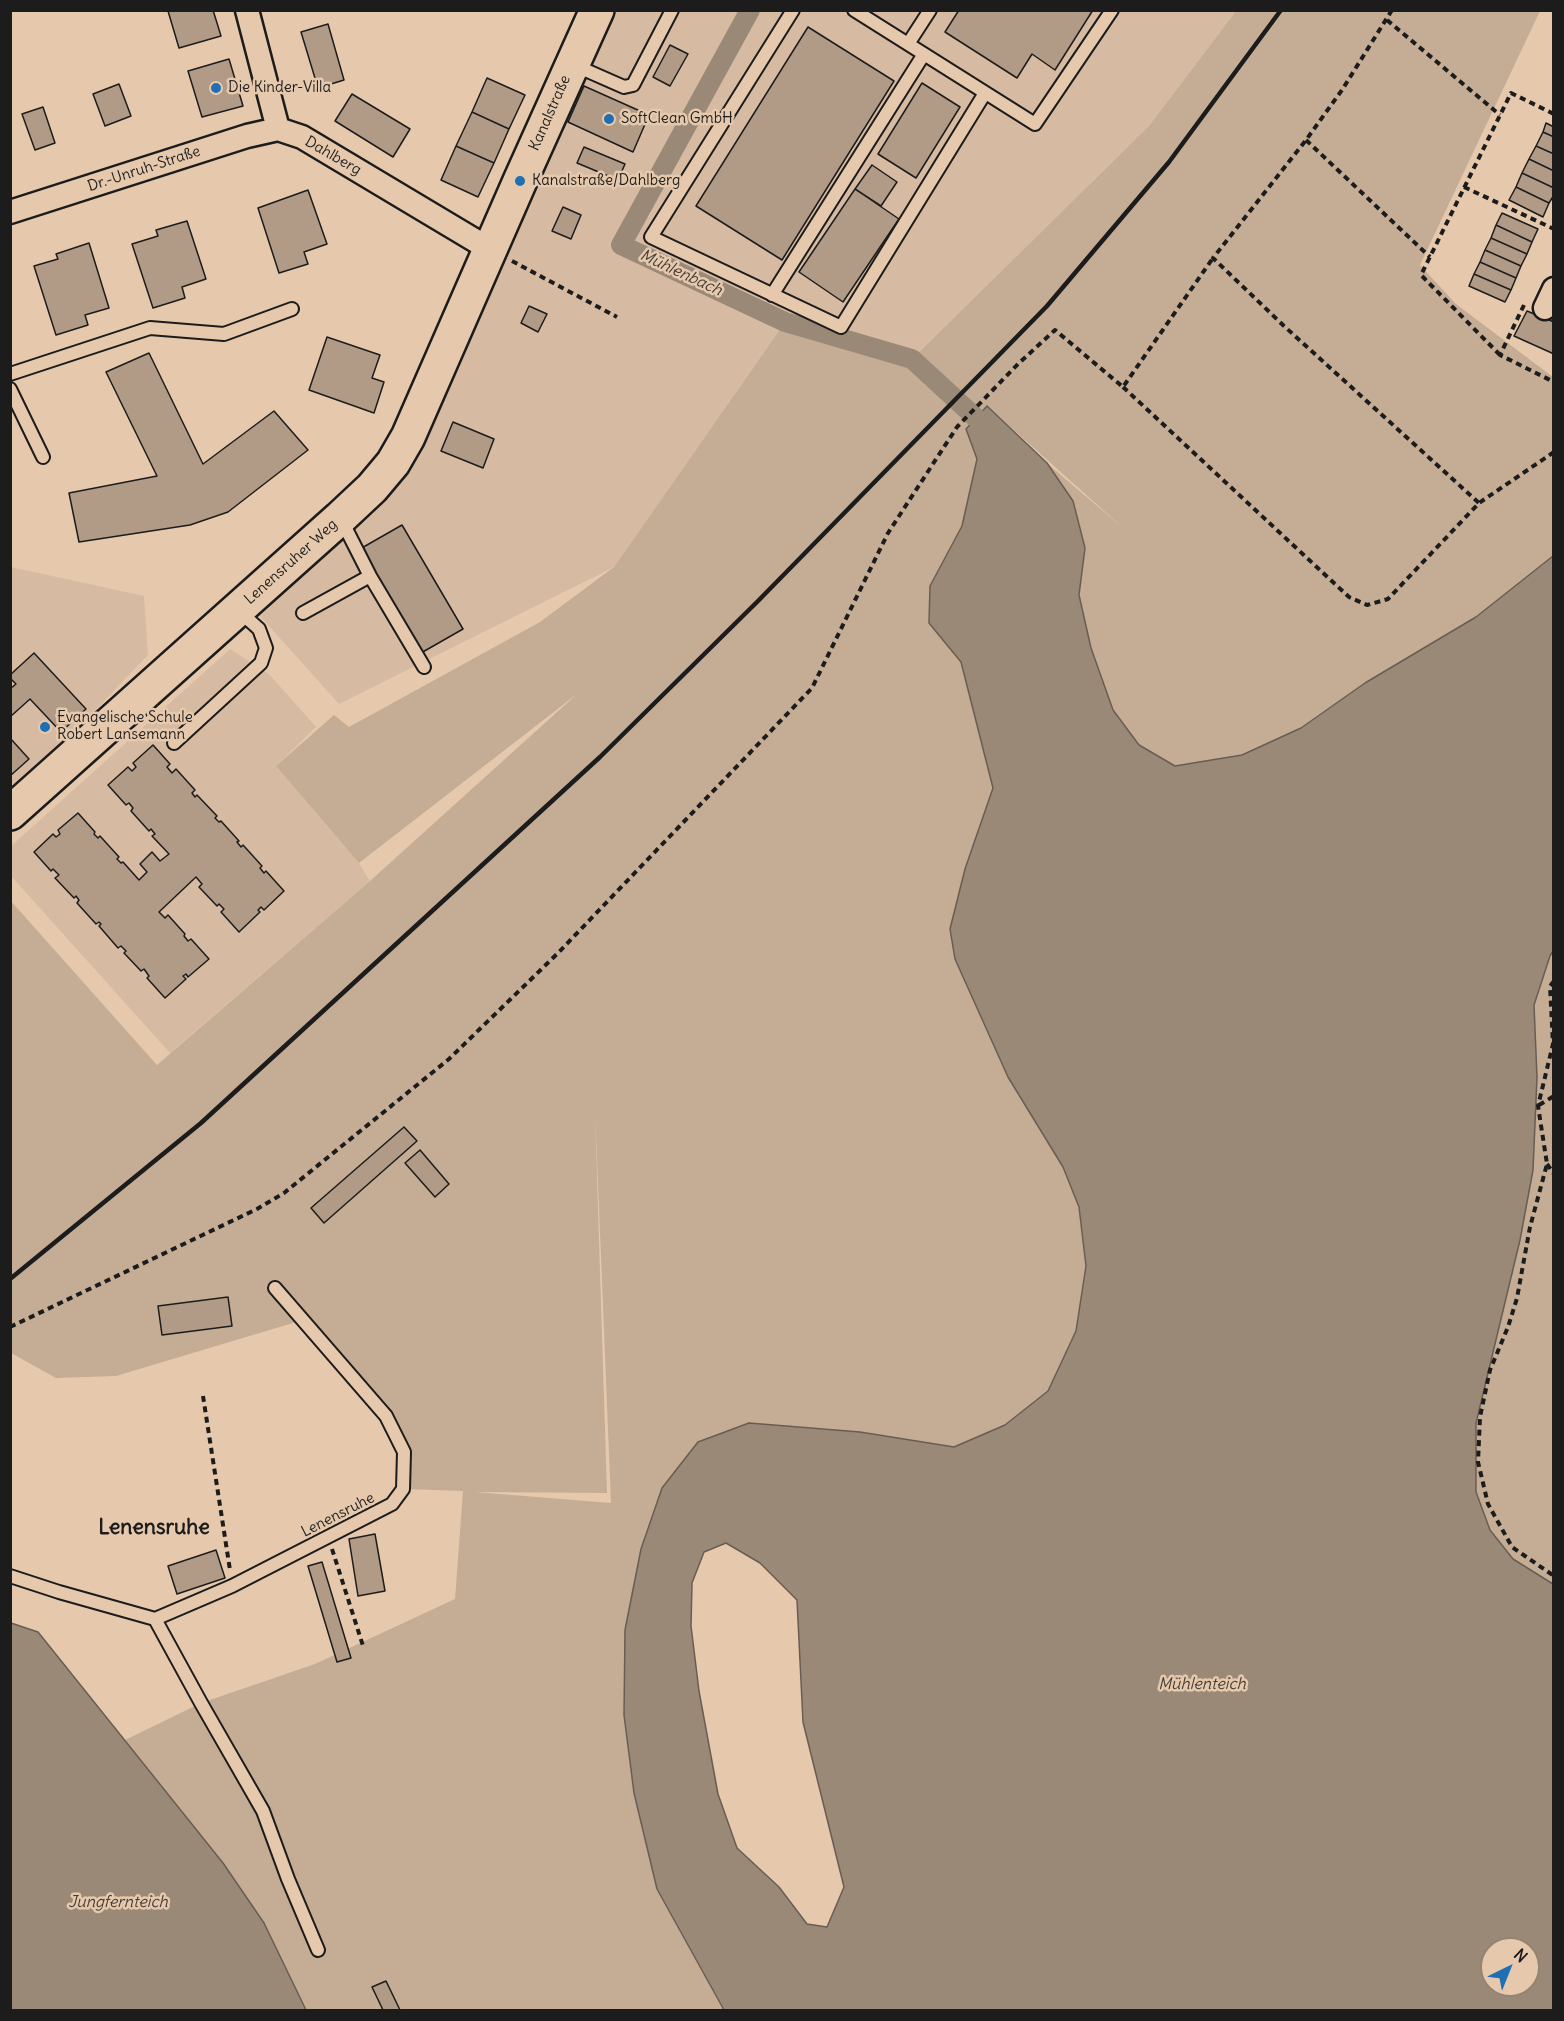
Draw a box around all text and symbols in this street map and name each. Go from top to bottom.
street label: Kanalstraße [525,72,575,154]
place label: Die Kinder-Villa [228,79,331,97]
marker: Die Kinder-Villa [209,81,223,95]
place label: SoftClean GmbH [621,110,733,128]
marker: SoftClean GmbH [602,112,616,126]
street label: Dahlberg [302,133,364,179]
street label: Dr.-Unruh-Straße [85,142,203,196]
place label: Kanalstraße/Dahlberg [532,172,680,190]
marker: Kanalstraße/Dahlberg [513,174,527,188]
water label: Mühlenbach [637,246,725,300]
street label: Lenensruher Weg [241,516,341,608]
place label: Evangelische Schule Robert Lansemann [57,709,193,744]
marker: Evangelische Schule Robert Lansemann [38,720,52,734]
street label: Lenensruhe [298,1489,378,1541]
district label: Lenensruhe [98,1515,210,1541]
water label: Mühlenteich [1158,1674,1246,1694]
water label: Jungfernteich [68,1892,168,1912]
north arrow [1480,1937,1540,1997]
text: N [1510,1944,1532,1966]

